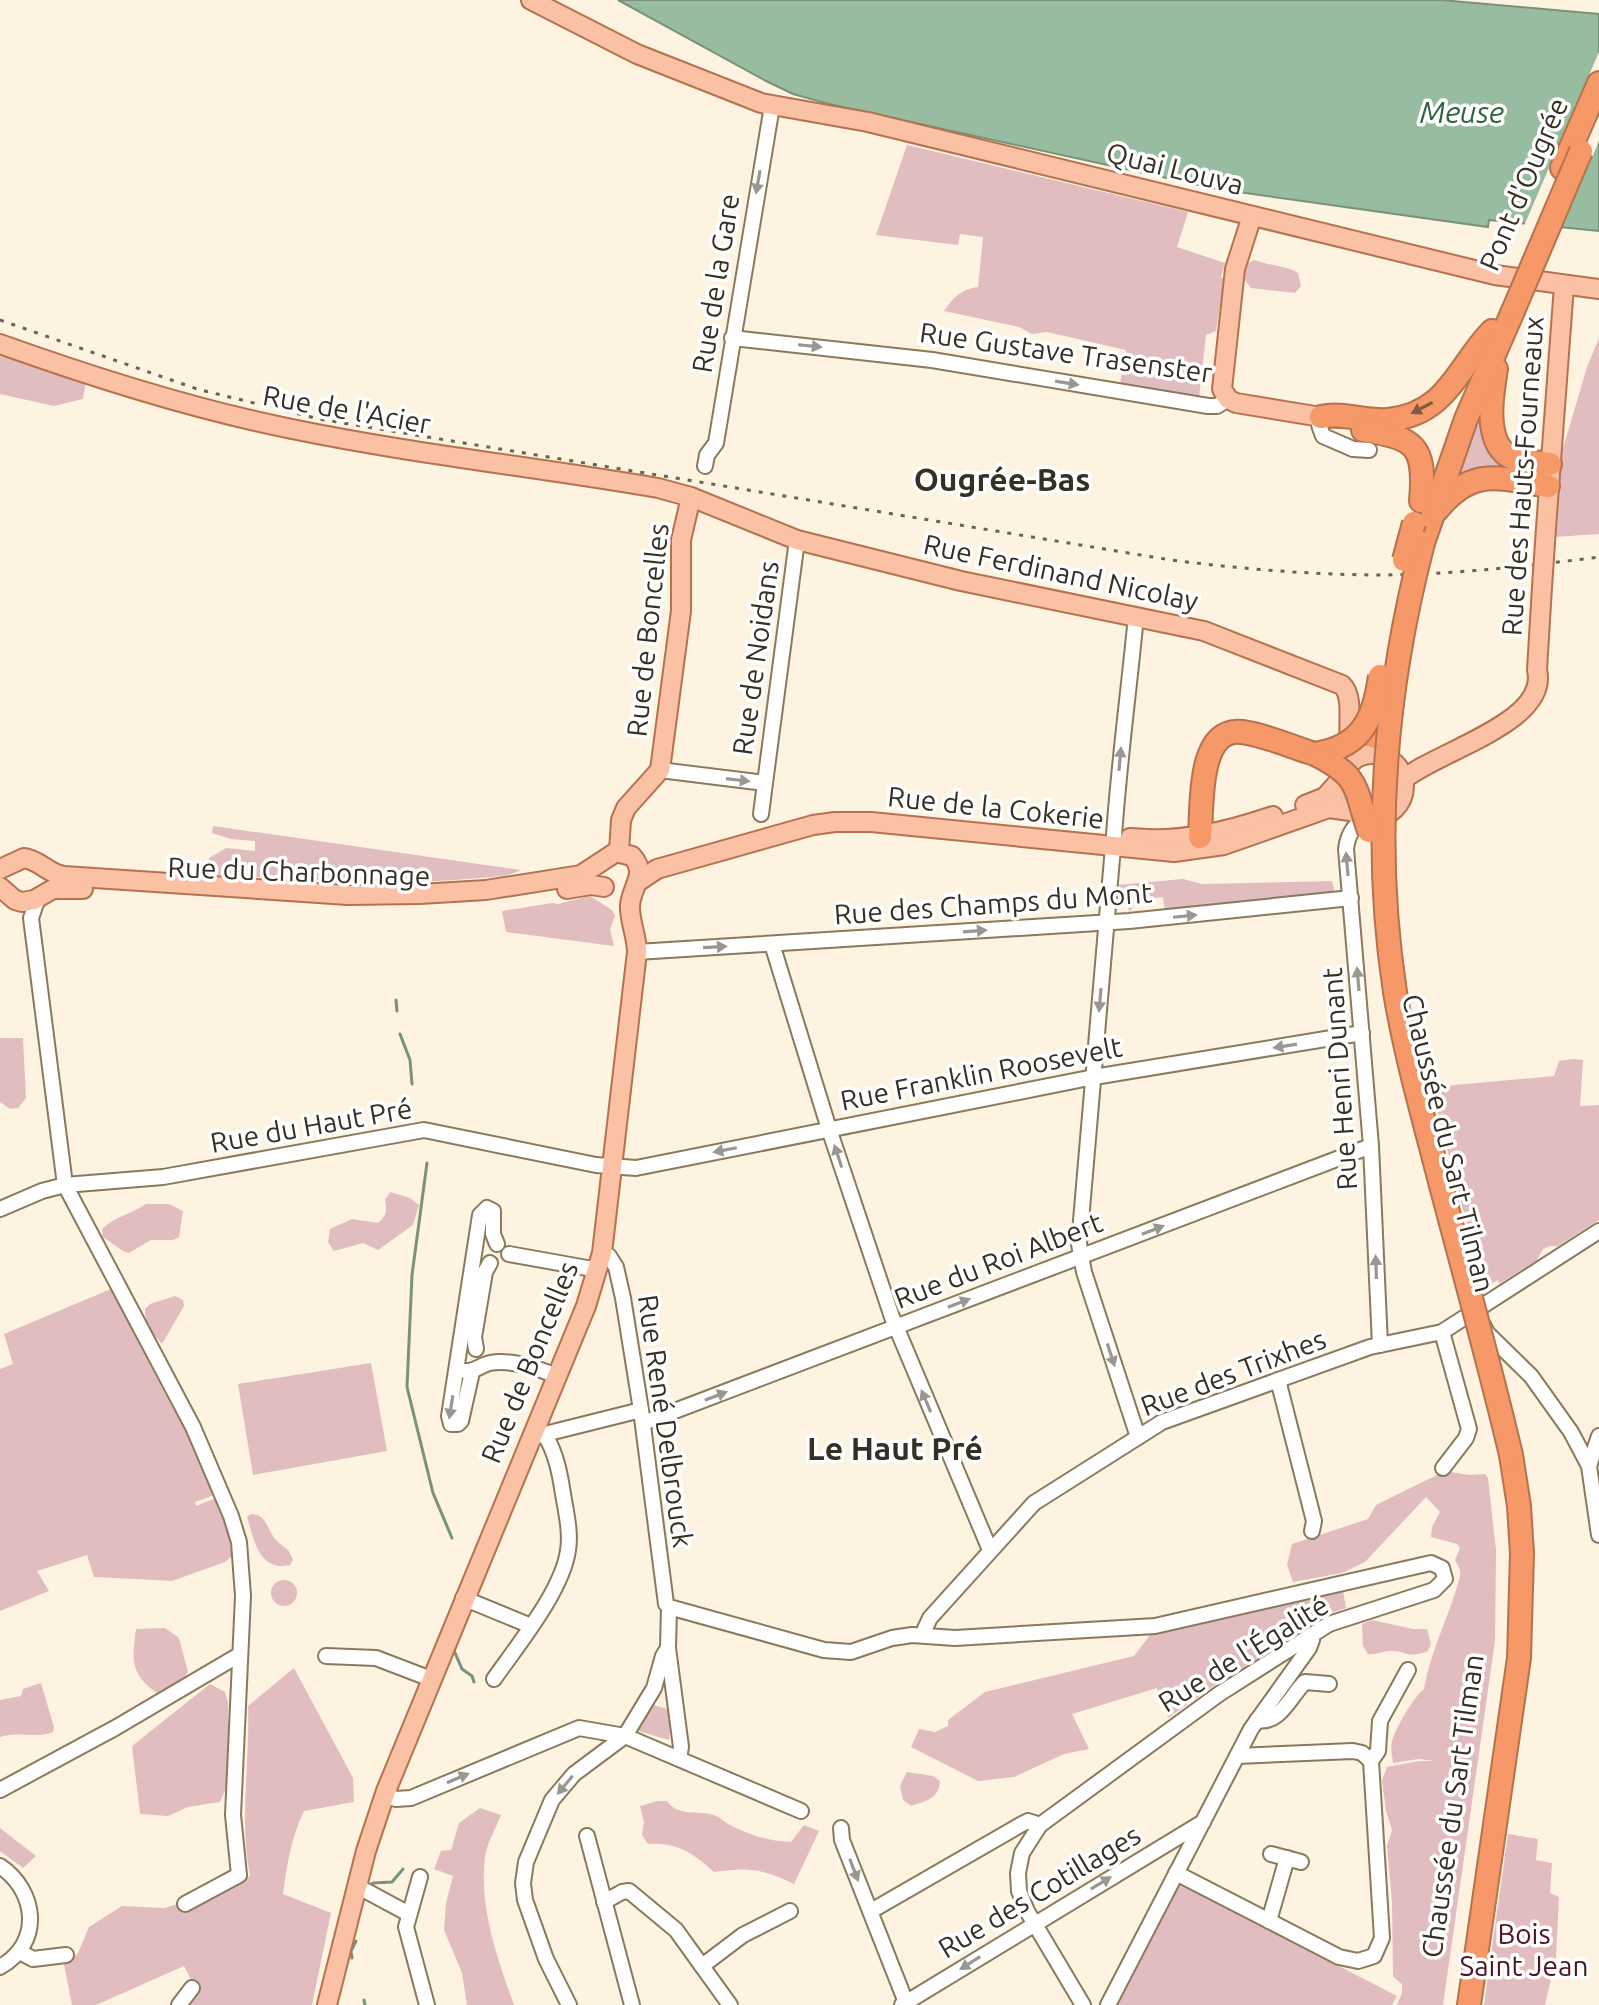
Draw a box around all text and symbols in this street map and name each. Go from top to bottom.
street label: Pont d'Ougrée [1473,93,1573,275]
water label: Meuse [1420,95,1504,129]
street label: Quai Louva [1103,136,1247,200]
one-way arrow [752,170,764,195]
street label: Rue de la Gare [686,191,744,375]
street label: Rue des Hauts-Fourneaux [1495,315,1549,637]
street label: Rue Gustave Trasenster [918,316,1215,388]
one-way arrow [798,340,823,353]
one-way arrow [1055,377,1080,390]
street label: Rue de l'Acier [261,379,434,439]
one-way arrow [1411,401,1433,415]
district label: Ougrée-Bas [914,461,1090,497]
street label: Rue de Boncelles [620,522,674,738]
street label: Rue Ferdinand Nicolay [921,528,1201,616]
street label: Rue de Noidans [726,559,784,757]
one-way arrow [1114,746,1127,771]
one-way arrow [726,774,751,787]
street label: Rue de la Cokerie [886,780,1106,834]
street label: Rue du Charbonnage [167,851,431,891]
one-way arrow [1340,851,1353,876]
street label: Rue des Champs du Mont [833,876,1153,930]
one-way arrow [1173,910,1198,923]
one-way arrow [963,924,988,937]
one-way arrow [703,940,728,953]
one-way arrow [1351,966,1364,991]
street label: Rue Henri Dunant [1316,967,1362,1191]
one-way arrow [1093,988,1106,1013]
street label: Chaussée du Sart Tilman [1397,991,1501,1295]
street label: Rue Franklin Roosevelt [837,1030,1125,1116]
one-way arrow [1273,1040,1298,1052]
street label: Rue du Haut Pré [208,1092,414,1158]
one-way arrow [713,1144,738,1157]
one-way arrow [832,1144,844,1168]
street label: Rue du Roi Albert [890,1206,1106,1314]
one-way arrow [1141,1223,1165,1236]
one-way arrow [1370,1254,1383,1279]
street label: Rue de Boncelles [474,1257,584,1467]
street label: Rue René Delbrouck [633,1293,699,1549]
one-way arrow [947,1296,971,1309]
street label: Rue des Trixhes [1136,1323,1330,1421]
one-way arrow [1105,1344,1118,1368]
one-way arrow [704,1389,728,1402]
one-way arrow [919,1389,932,1413]
one-way arrow [444,1395,457,1420]
district label: Le Haut Pré [807,1430,983,1466]
street label: Rue de l'Égalité [1152,1588,1333,1718]
street label: Chaussée du Sart Tilman [1415,1652,1489,1960]
one-way arrow [446,1772,469,1785]
one-way arrow [557,1775,574,1795]
street label: Rue des Cotillages [933,1819,1145,1963]
one-way arrow [848,1858,861,1882]
one-way arrow [1090,1876,1112,1890]
park label: Bois Saint Jean [1460,1918,1588,1981]
one-way arrow [959,1955,981,1969]

